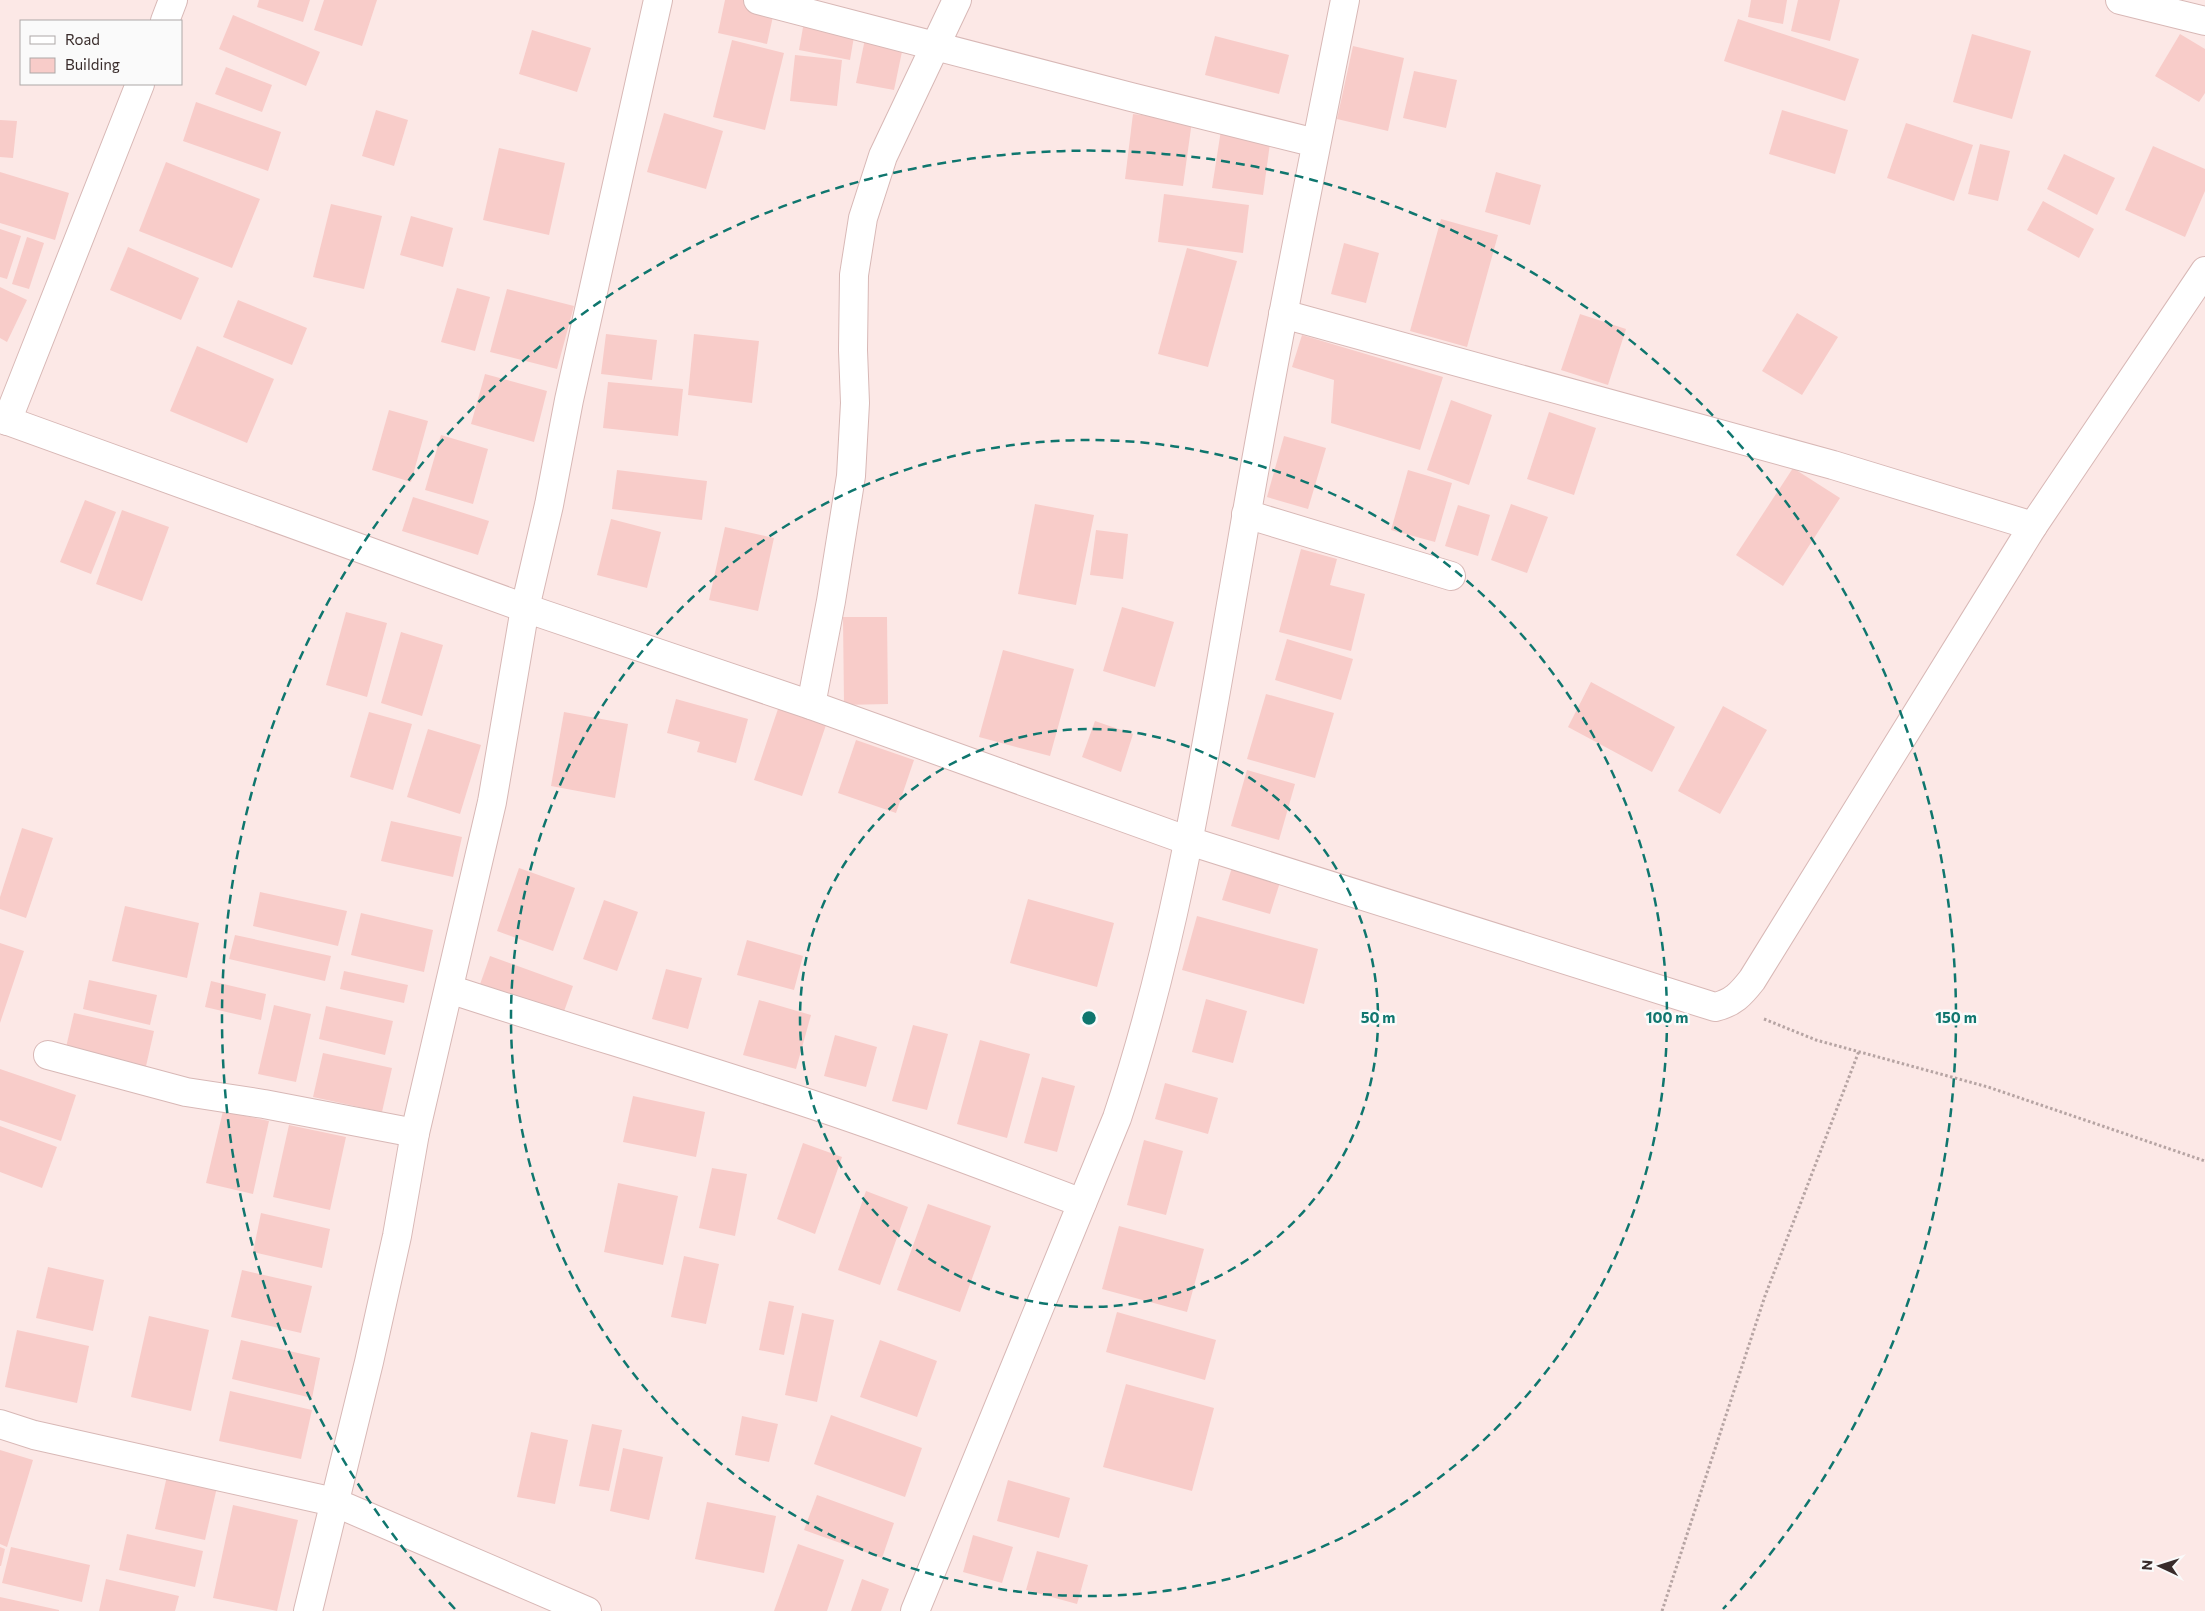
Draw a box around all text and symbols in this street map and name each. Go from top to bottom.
legend [20,20,182,85]
text: Road [65,30,100,48]
text: Building [65,55,120,73]
text: 50 m [1361,1008,1395,1026]
text: 100 m [1646,1008,1688,1026]
text: 150 m [1935,1008,1977,1026]
centre of rings [1080,1009,1098,1027]
north arrow [2135,1541,2185,1591]
text: N [2138,1559,2155,1571]

